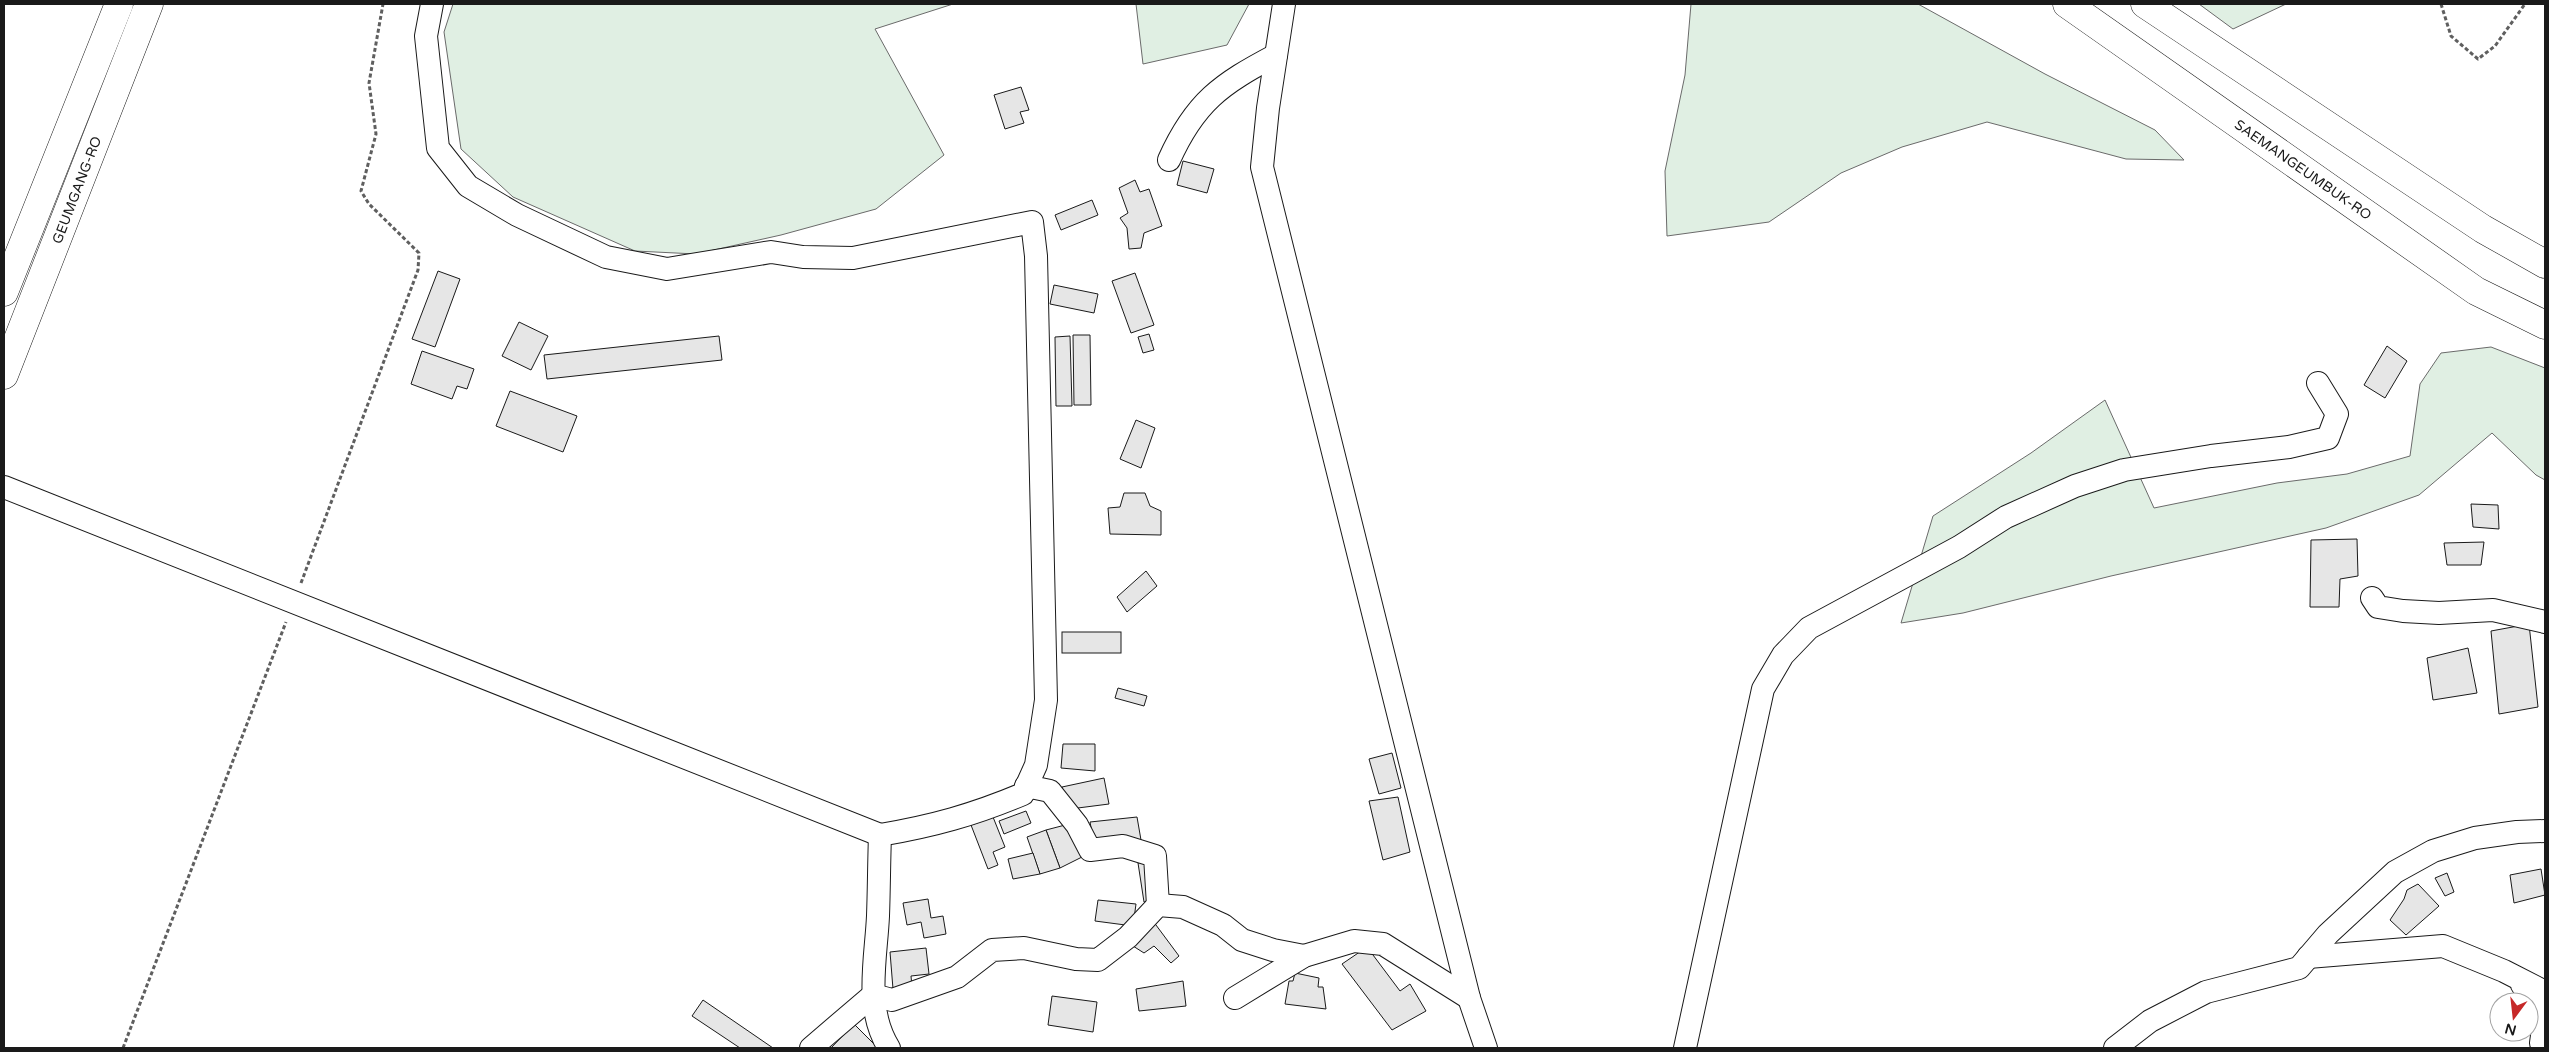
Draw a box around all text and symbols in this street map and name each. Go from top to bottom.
street label: SAEMANGEUMBUK-RO [2231,116,2375,224]
street label: GEUMGANG-RO [49,134,105,246]
north arrow [2489,992,2539,1042]
text: N [2503,1019,2518,1039]

